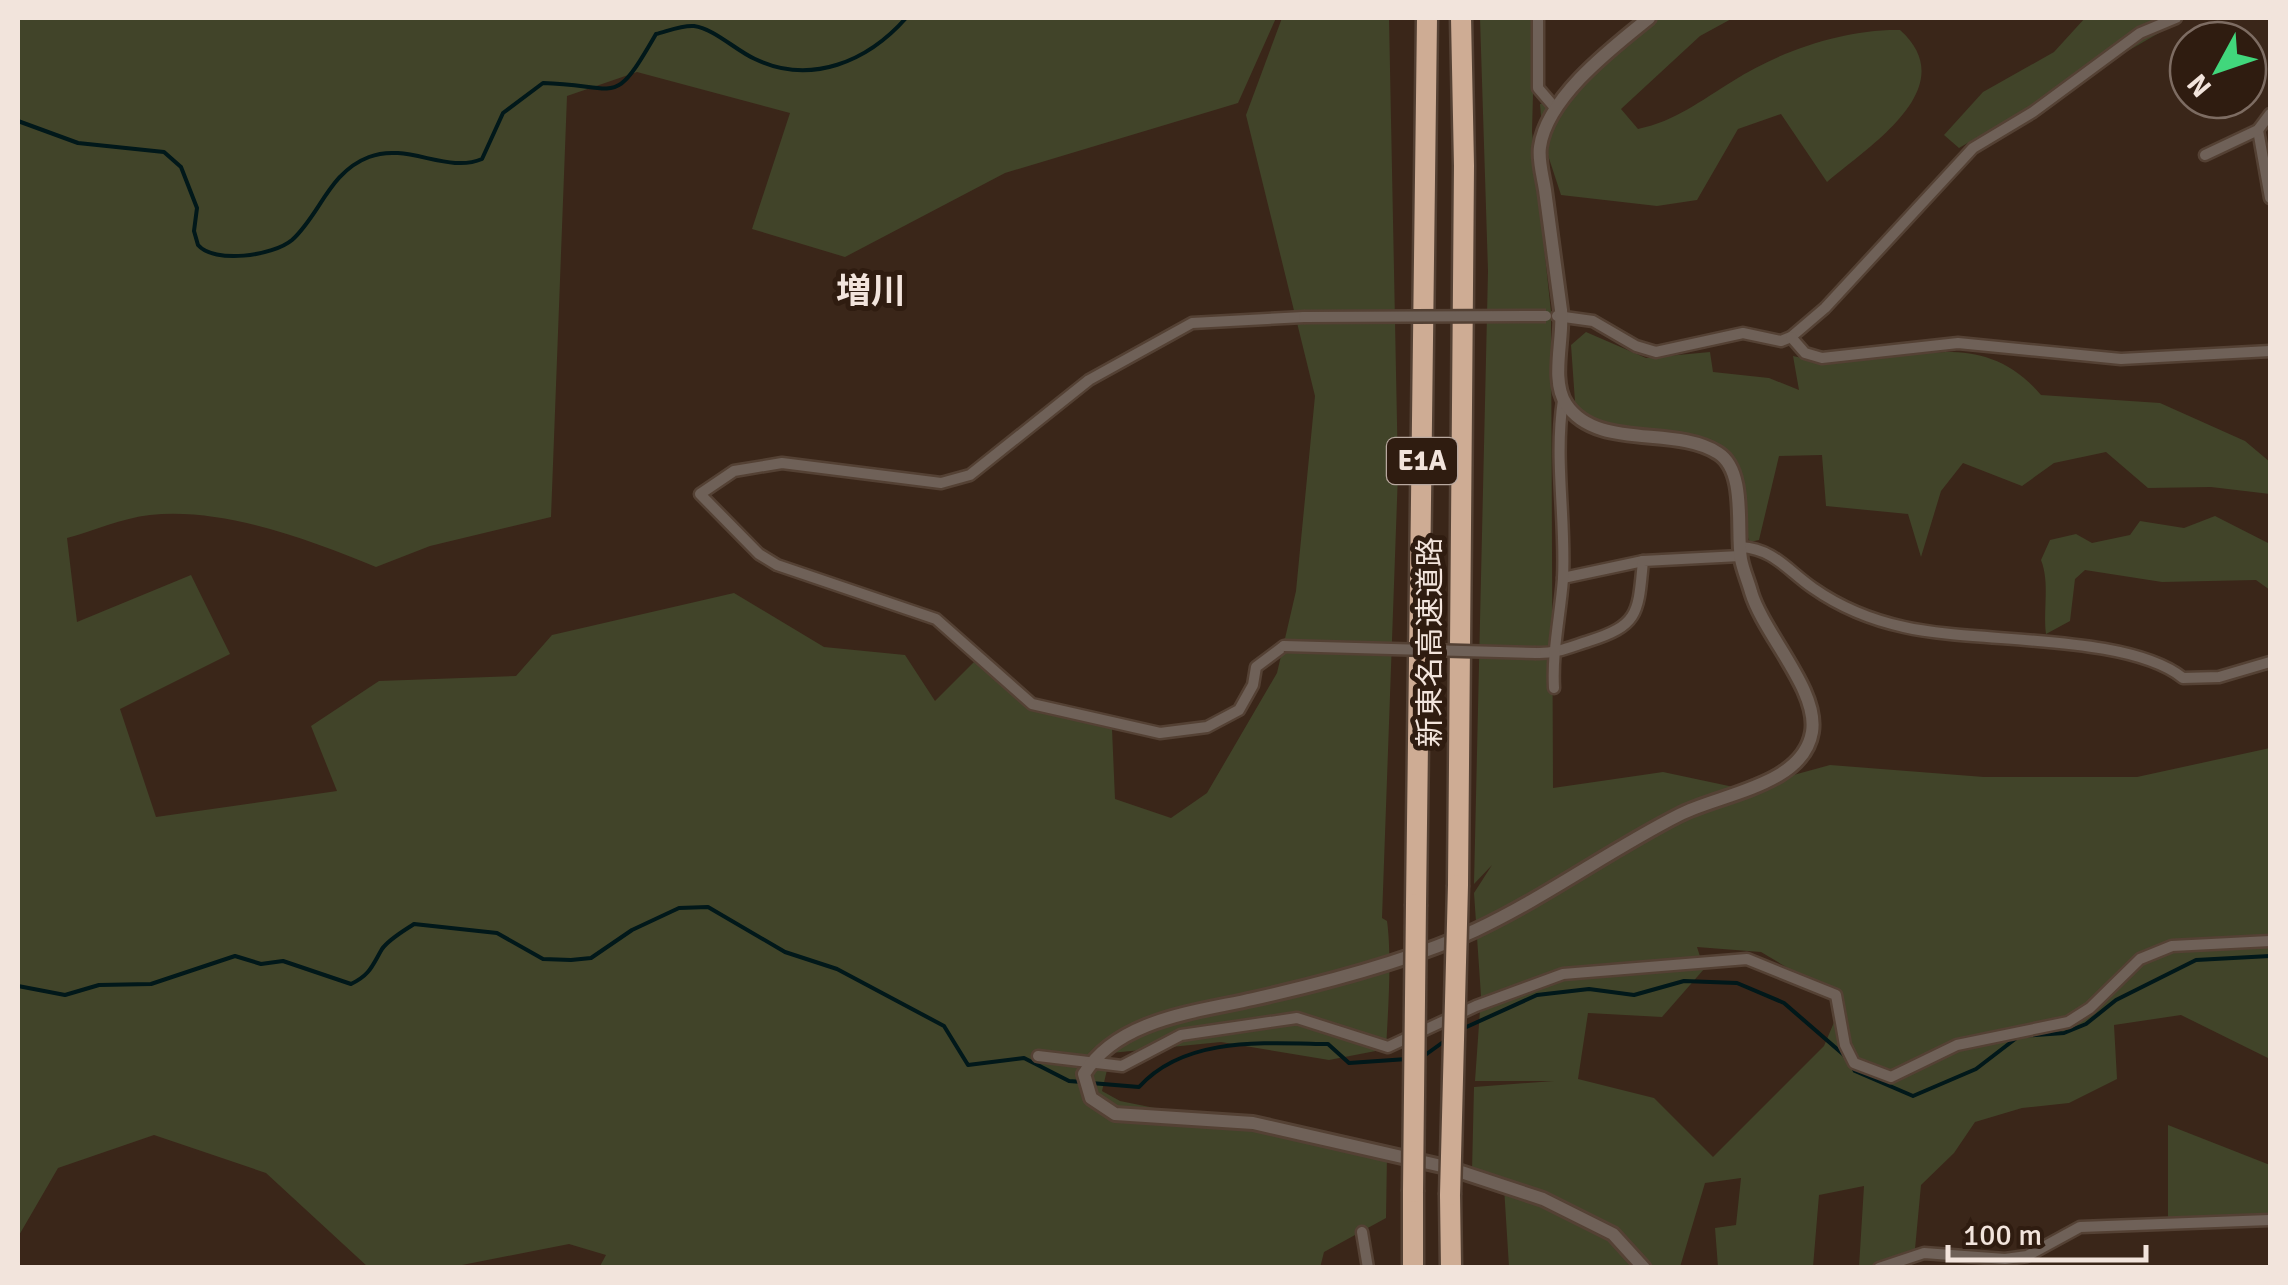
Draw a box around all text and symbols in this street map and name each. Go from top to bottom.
north arrow [2168,20,2268,120]
text: N [2180,67,2219,104]
district label: 増川 [836,270,906,313]
road number: E1A [1387,438,1457,484]
street label: 新東名高速道路 [1412,537,1449,747]
scale bar [1948,1200,2146,1262]
text: 100 m [1963,1217,2042,1254]

